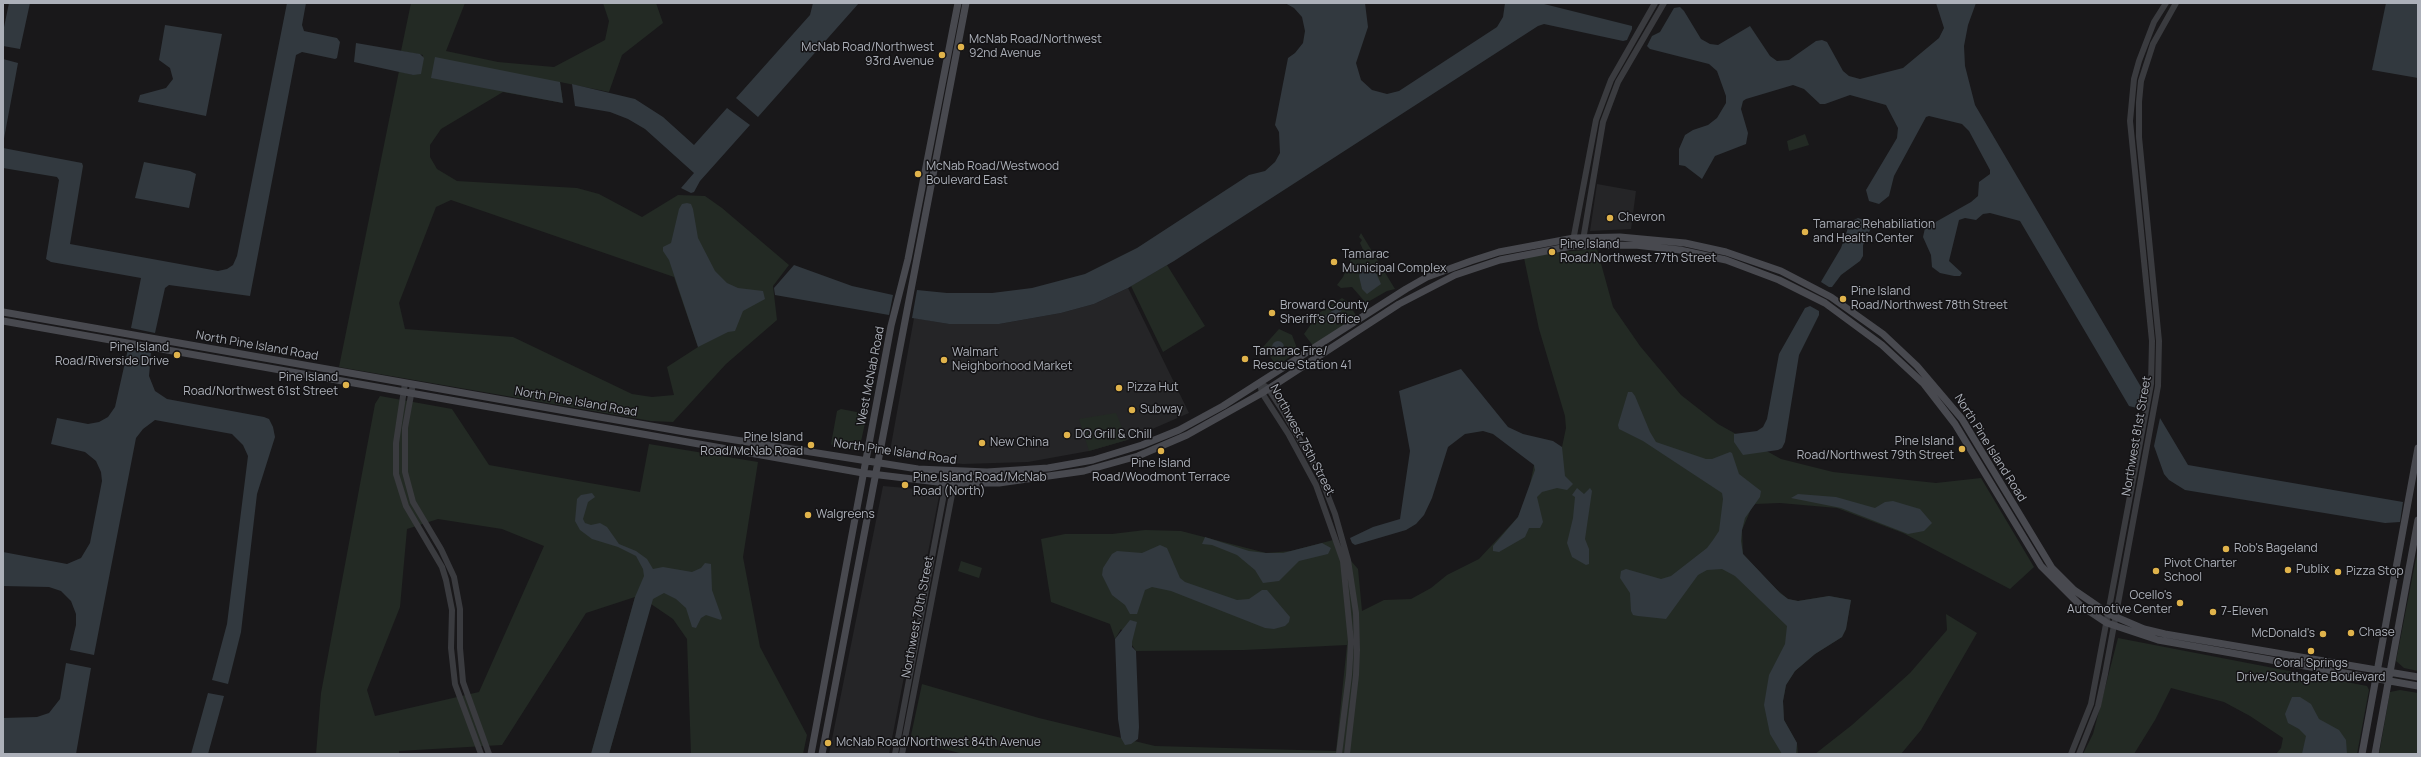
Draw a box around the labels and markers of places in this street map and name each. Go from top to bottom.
place label: McNab Road/Northwest 92nd Avenue [969,33,1102,61]
place label: McNab Road/Northwest 93rd Avenue [801,41,934,69]
marker: McNab Road/Northwest 92nd Avenue [956,42,966,52]
marker: McNab Road/Northwest 93rd Avenue [937,50,947,60]
place label: McNab Road/Westwood Boulevard East [926,160,1059,188]
marker: McNab Road/Westwood Boulevard East [913,169,923,179]
place label: Chevron [1618,211,1665,225]
marker: Chevron [1605,213,1615,223]
place label: Tamarac Rehabiliation and Health Center [1813,218,1935,246]
marker: Tamarac Rehabiliation and Health Center [1800,227,1810,237]
place label: Pine Island Road/Northwest 77th Street [1560,238,1716,266]
marker: Pine Island Road/Northwest 77th Street [1547,247,1557,257]
place label: Tamarac Municipal Complex [1342,248,1446,276]
marker: Tamarac Municipal Complex [1329,257,1339,267]
place label: Pine Island Road/Northwest 78th Street [1851,285,2008,313]
marker: Pine Island Road/Northwest 78th Street [1838,294,1848,304]
place label: Broward County Sheriff's Office [1280,299,1369,327]
marker: Broward County Sheriff's Office [1267,308,1277,318]
place label: Pine Island Road/Riverside Drive [55,341,169,369]
place label: Tamarac Fire/ Rescue Station 41 [1253,345,1352,373]
place label: Walmart Neighborhood Market [952,346,1072,374]
marker: Pine Island Road/Riverside Drive [172,350,182,360]
marker: Tamarac Fire/ Rescue Station 41 [1240,354,1250,364]
marker: Walmart Neighborhood Market [939,355,949,365]
place label: Pine Island Road/Northwest 61st Street [183,371,338,399]
marker: Pine Island Road/Northwest 61st Street [341,380,351,390]
place label: Pizza Hut [1127,381,1179,395]
marker: Pizza Hut [1114,383,1124,393]
place label: Subway [1140,403,1183,417]
marker: Subway [1127,405,1137,415]
place label: DQ Grill & Chill [1075,428,1152,442]
marker: DQ Grill & Chill [1062,430,1072,440]
place label: Pine Island Road/McNab Road [700,431,803,459]
place label: Pine Island Road/Northwest 79th Street [1797,435,1954,463]
place label: New China [990,436,1049,450]
marker: New China [977,438,987,448]
marker: Pine Island Road/McNab Road [806,440,816,450]
marker: Pine Island Road/Northwest 79th Street [1957,444,1967,454]
marker: Pine Island Road/Woodmont Terrace [1156,446,1166,456]
place label: Pine Island Road/Woodmont Terrace [1092,457,1230,485]
place label: Pine Island Road/McNab Road (North) [913,471,1047,499]
marker: Pine Island Road/McNab Road (North) [900,480,910,490]
place label: Walgreens [816,508,875,522]
marker: Walgreens [803,510,813,520]
place label: Rob's Bageland [2234,542,2318,556]
marker: Rob's Bageland [2221,544,2231,554]
place label: Pivot Charter School [2164,557,2237,585]
place label: Publix [2296,563,2329,577]
marker: Publix [2283,565,2293,575]
place label: Pizza Stop [2346,565,2404,579]
marker: Pivot Charter School [2151,566,2161,576]
marker: Pizza Stop [2333,567,2343,577]
place label: Ocello's Automotive Center [2067,589,2172,617]
marker: Ocello's Automotive Center [2175,598,2185,608]
place label: 7-Eleven [2221,605,2268,619]
marker: 7-Eleven [2208,607,2218,617]
place label: Chase [2359,626,2395,640]
place label: McDonald's [2252,627,2315,641]
marker: Chase [2346,628,2356,638]
marker: McDonald's [2318,629,2328,639]
marker: Coral Springs Drive/Southgate Boulevard [2306,646,2316,656]
place label: Coral Springs Drive/Southgate Boulevard [2237,657,2385,685]
place label: McNab Road/Northwest 84th Avenue [836,736,1041,750]
marker: McNab Road/Northwest 84th Avenue [823,738,833,748]

